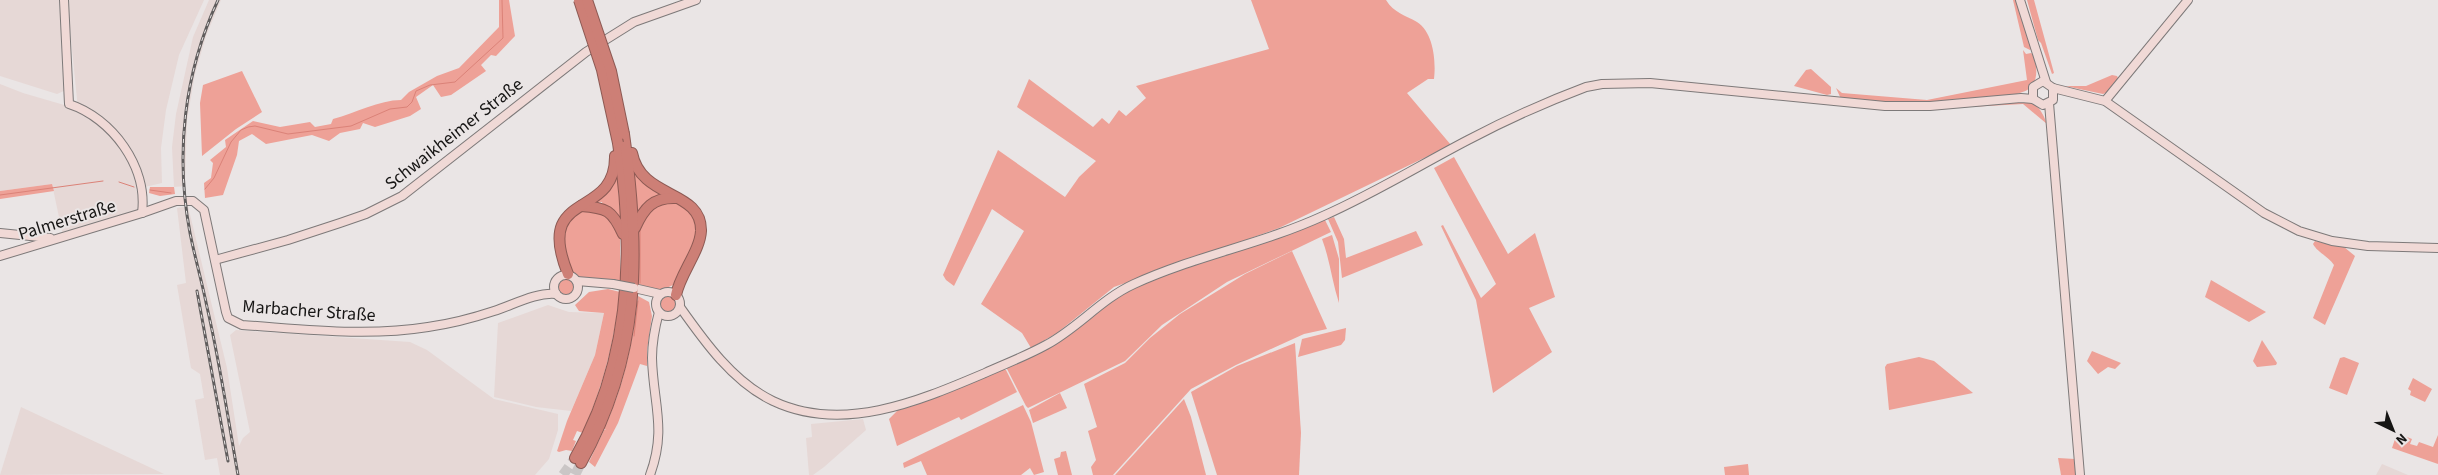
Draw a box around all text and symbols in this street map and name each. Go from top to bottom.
street label: Schwaikheimer Straße [380,72,528,196]
street label: Palmerstraße [15,193,119,247]
street label: Marbacher Straße [242,294,376,328]
north arrow [2368,405,2418,455]
text: N [2391,428,2411,449]

